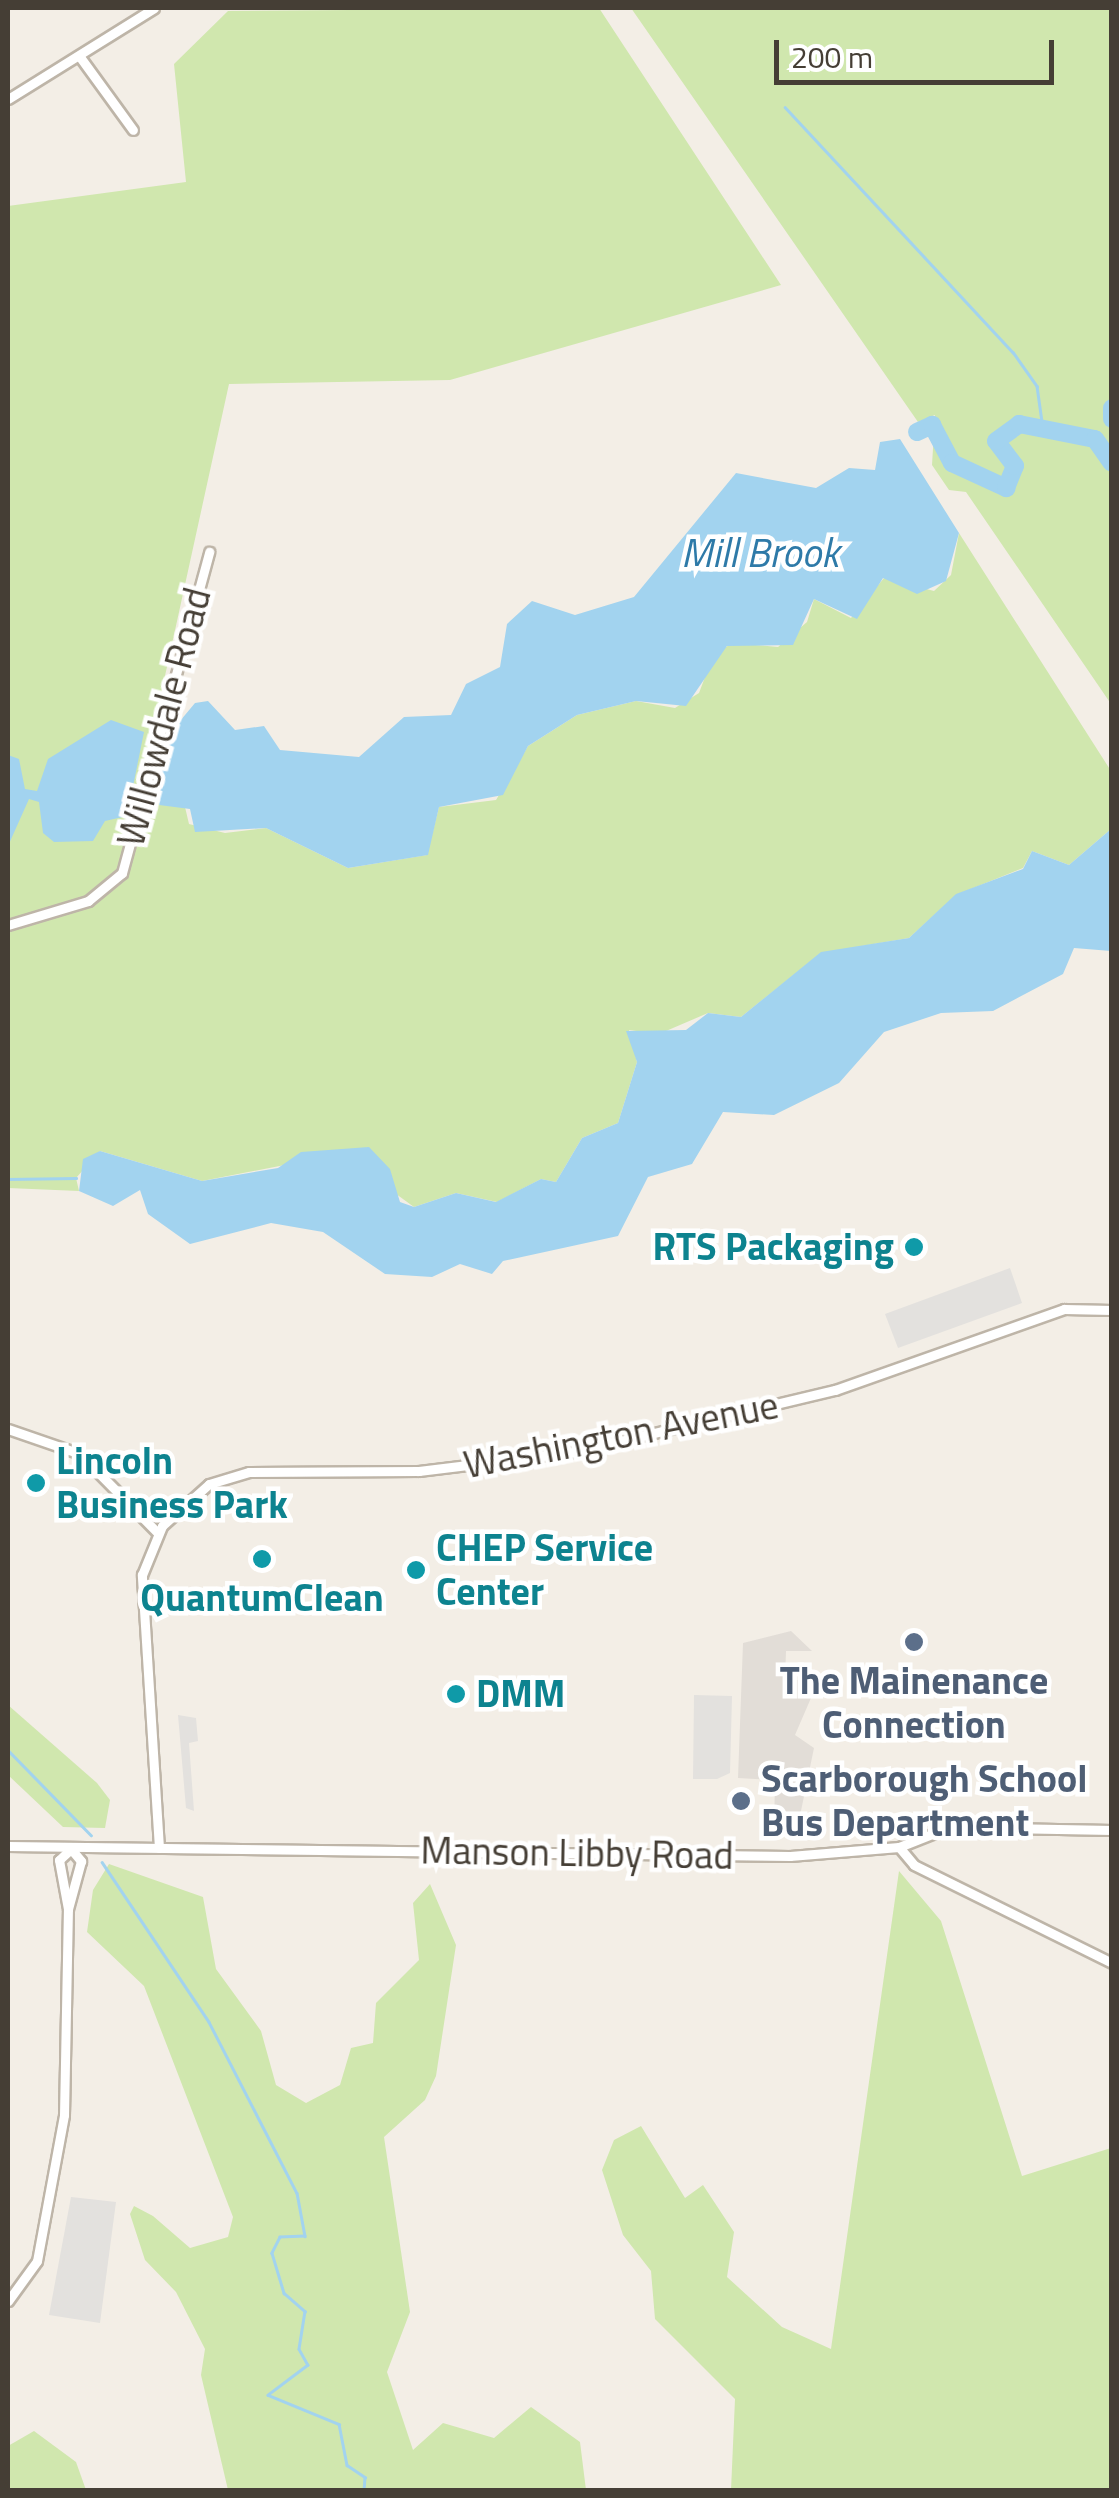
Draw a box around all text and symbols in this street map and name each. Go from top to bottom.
scale bar [779,20,1059,82]
text: 200 m [791,34,873,80]
water label: Mill Brook [681,529,839,577]
street label: Willowdale Road [108,583,220,851]
place label: RTS Packaging [652,1224,894,1270]
marker: RTS Packaging [903,1236,925,1258]
street label: Washington Avenue [460,1382,782,1488]
place label: Lincoln Business Park [56,1438,288,1528]
marker: Lincoln Business Park [25,1472,47,1494]
place label: CHEP Service Center [436,1525,653,1615]
marker: QuantumClean [251,1548,273,1570]
marker: CHEP Service Center [405,1559,427,1581]
place label: QuantumClean [140,1575,384,1621]
marker: The Mainenance Connection [903,1631,925,1653]
place label: The Mainenance Connection [780,1658,1048,1748]
place label: DMM [476,1671,565,1717]
marker: DMM [445,1683,467,1705]
place label: Scarborough School Bus Department [761,1756,1087,1846]
marker: Scarborough School Bus Department [730,1790,752,1812]
street label: Manson Libby Road [420,1827,734,1879]

